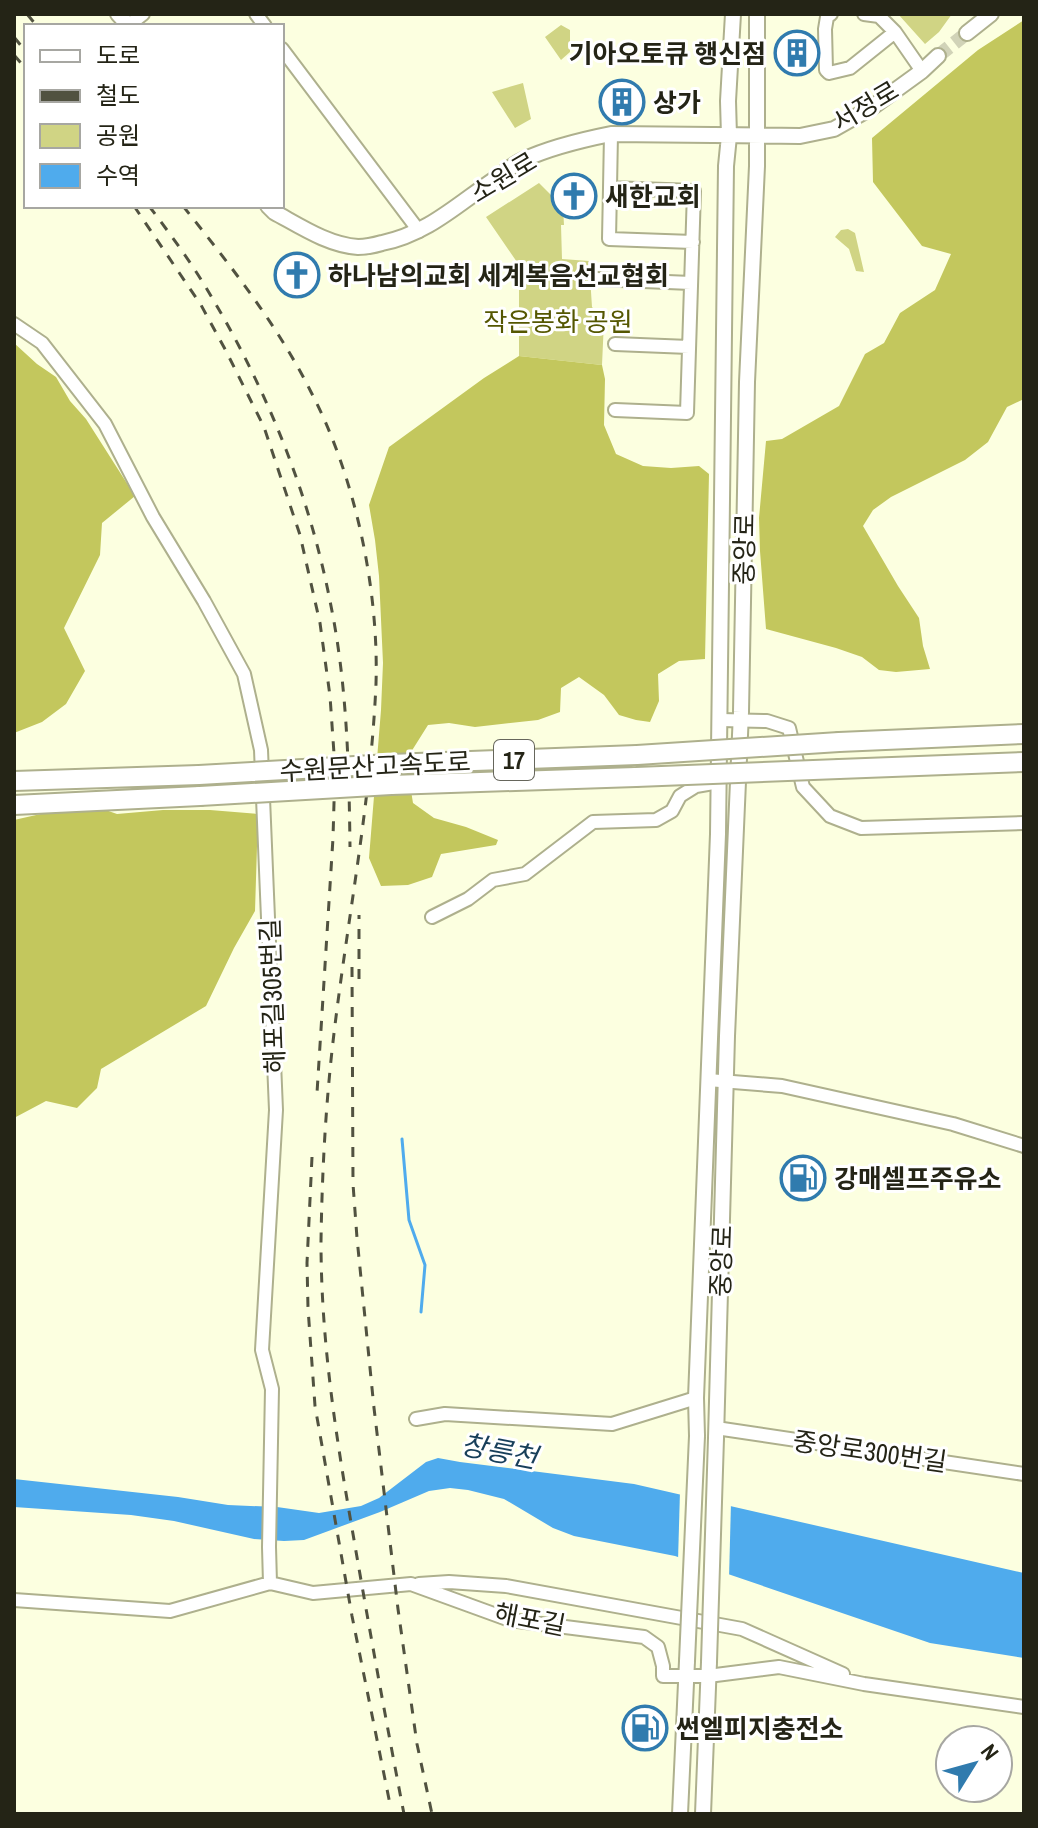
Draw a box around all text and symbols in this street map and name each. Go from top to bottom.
legend [24,24,284,208]
building icon: 기아오토큐 행신점 [773,29,821,77]
place label: 기아오토큐 행신점 [569,36,766,71]
text: 도로 [96,39,140,71]
street label: 서정로 [825,73,905,139]
building icon: 상가 [598,78,646,126]
text: 철도 [96,79,140,111]
place label: 상가 [653,85,701,120]
text: 공원 [96,119,140,151]
street label: 소원로 [463,144,543,210]
text: 수역 [96,159,140,191]
church icon: 새한교회 [550,172,598,220]
place label: 새한교회 [605,179,701,214]
church icon: 하나남의교회 세계복음선교협회 [273,251,321,299]
place label: 하나남의교회 세계복음선교협회 [328,258,669,293]
park label: 작은봉화 공원 [483,304,633,339]
street label: 중앙로 [726,513,762,585]
road number: 17 [494,740,534,780]
street label: 수원문산고속도로 [279,744,471,788]
street label: 해포길305번길 [252,918,292,1074]
fuel station icon: 강매셀프주유소 [779,1154,827,1202]
place label: 강매셀프주유소 [834,1161,1001,1196]
street label: 중앙로 [702,1225,740,1297]
street label: 중앙로300번길 [791,1423,949,1479]
water label: 창릉천 [457,1425,544,1478]
street label: 해포길 [491,1595,569,1643]
fuel station icon: 썬엘피지충전소 [621,1704,669,1752]
place label: 썬엘피지충전소 [676,1711,843,1746]
north arrow [934,1724,1014,1804]
text: N [974,1738,1006,1766]

